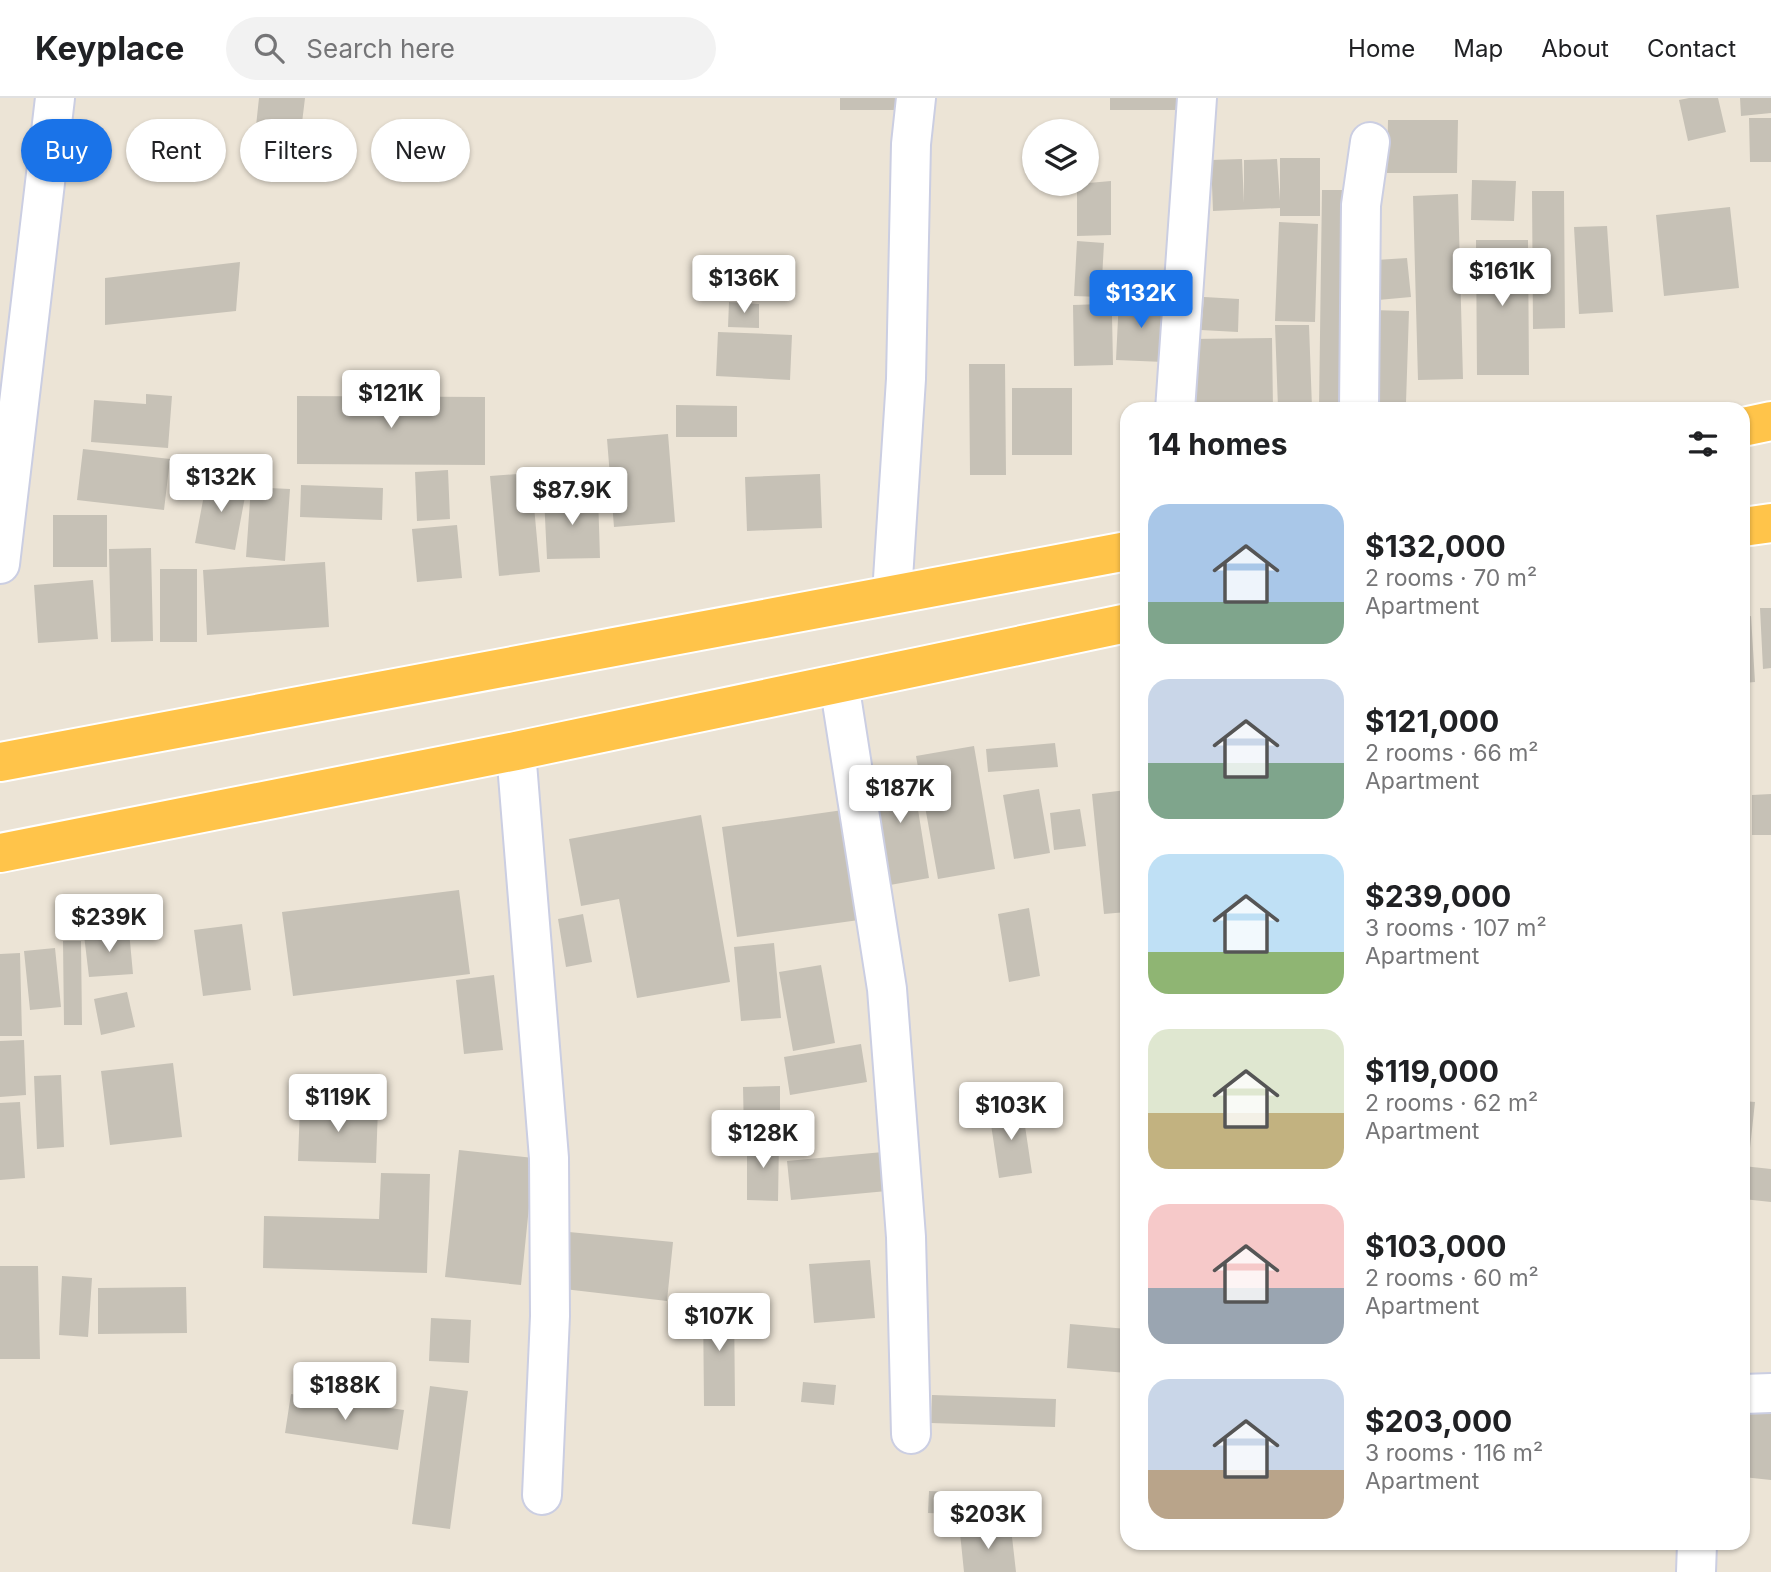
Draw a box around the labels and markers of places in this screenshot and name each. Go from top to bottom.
pin: $161K [1453,248,1551,308]
pin: $136K [695,256,793,315]
pin: $132K [1092,271,1190,330]
pin: $121K [342,370,440,430]
pin: $132K [172,454,270,514]
pin: $87.9K [515,468,629,527]
pin: $187K [851,766,949,825]
pin: $239K [60,894,158,954]
pin: $119K [289,1074,387,1134]
pin: $103K [962,1082,1060,1142]
pin: $128K [714,1110,812,1170]
pin: $107K [670,1294,768,1353]
pin: $188K [296,1362,394,1422]
pin: $203K [939,1492,1037,1551]

